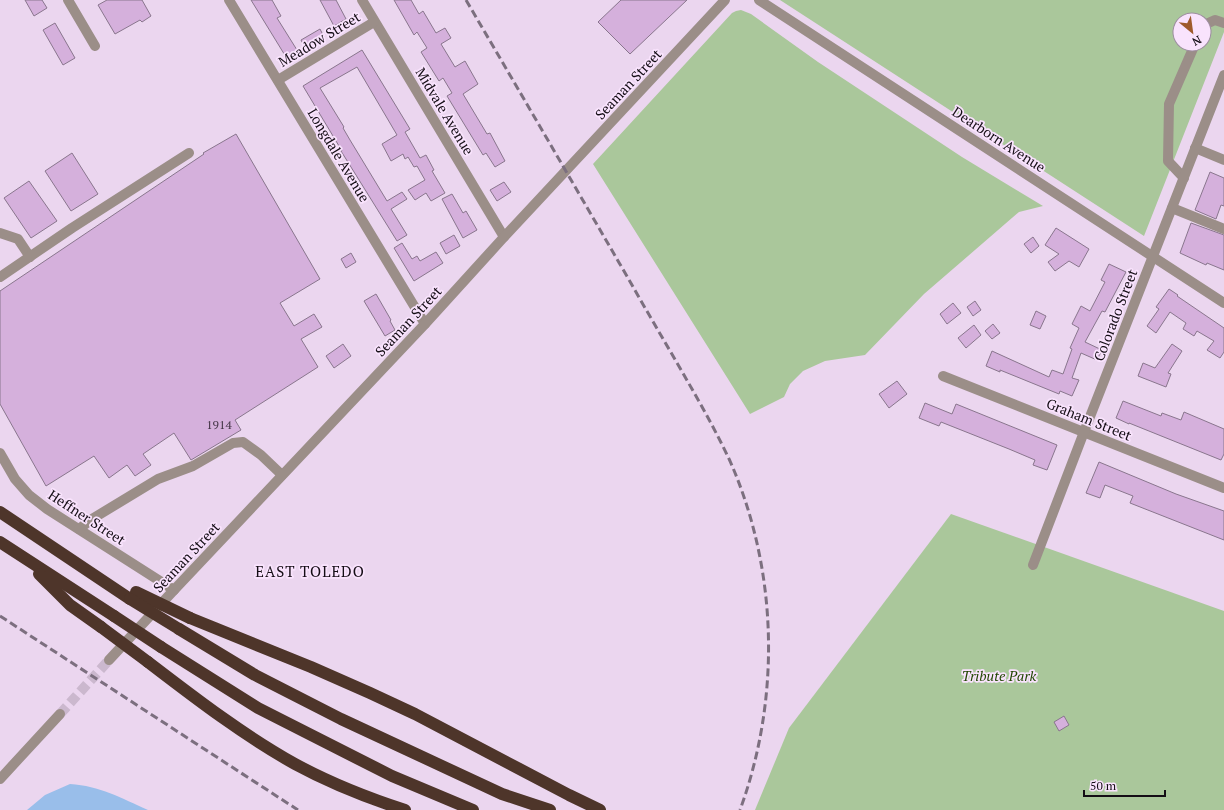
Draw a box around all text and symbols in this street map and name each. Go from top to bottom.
street label: Meadow Street [274,7,364,71]
north arrow [1172,12,1212,52]
text: N [1189,33,1204,49]
street label: Seaman Street [590,44,666,123]
street label: Midvale Avenue [411,64,479,158]
street label: Dearborn Avenue [949,102,1049,176]
street label: Longdale Avenue [304,105,374,205]
street label: Colorado Street [1089,266,1142,364]
street label: Seaman Street [370,281,446,360]
street label: Graham Street [1044,393,1135,445]
house number: 1914 [206,417,232,432]
street label: Heffner Street [45,485,130,549]
street label: Seaman Street [148,517,224,596]
district label: EAST TOLEDO [255,561,365,581]
park label: Tribute Park [962,666,1037,685]
scale bar [1084,772,1165,798]
text: 50 m [1090,778,1117,793]

